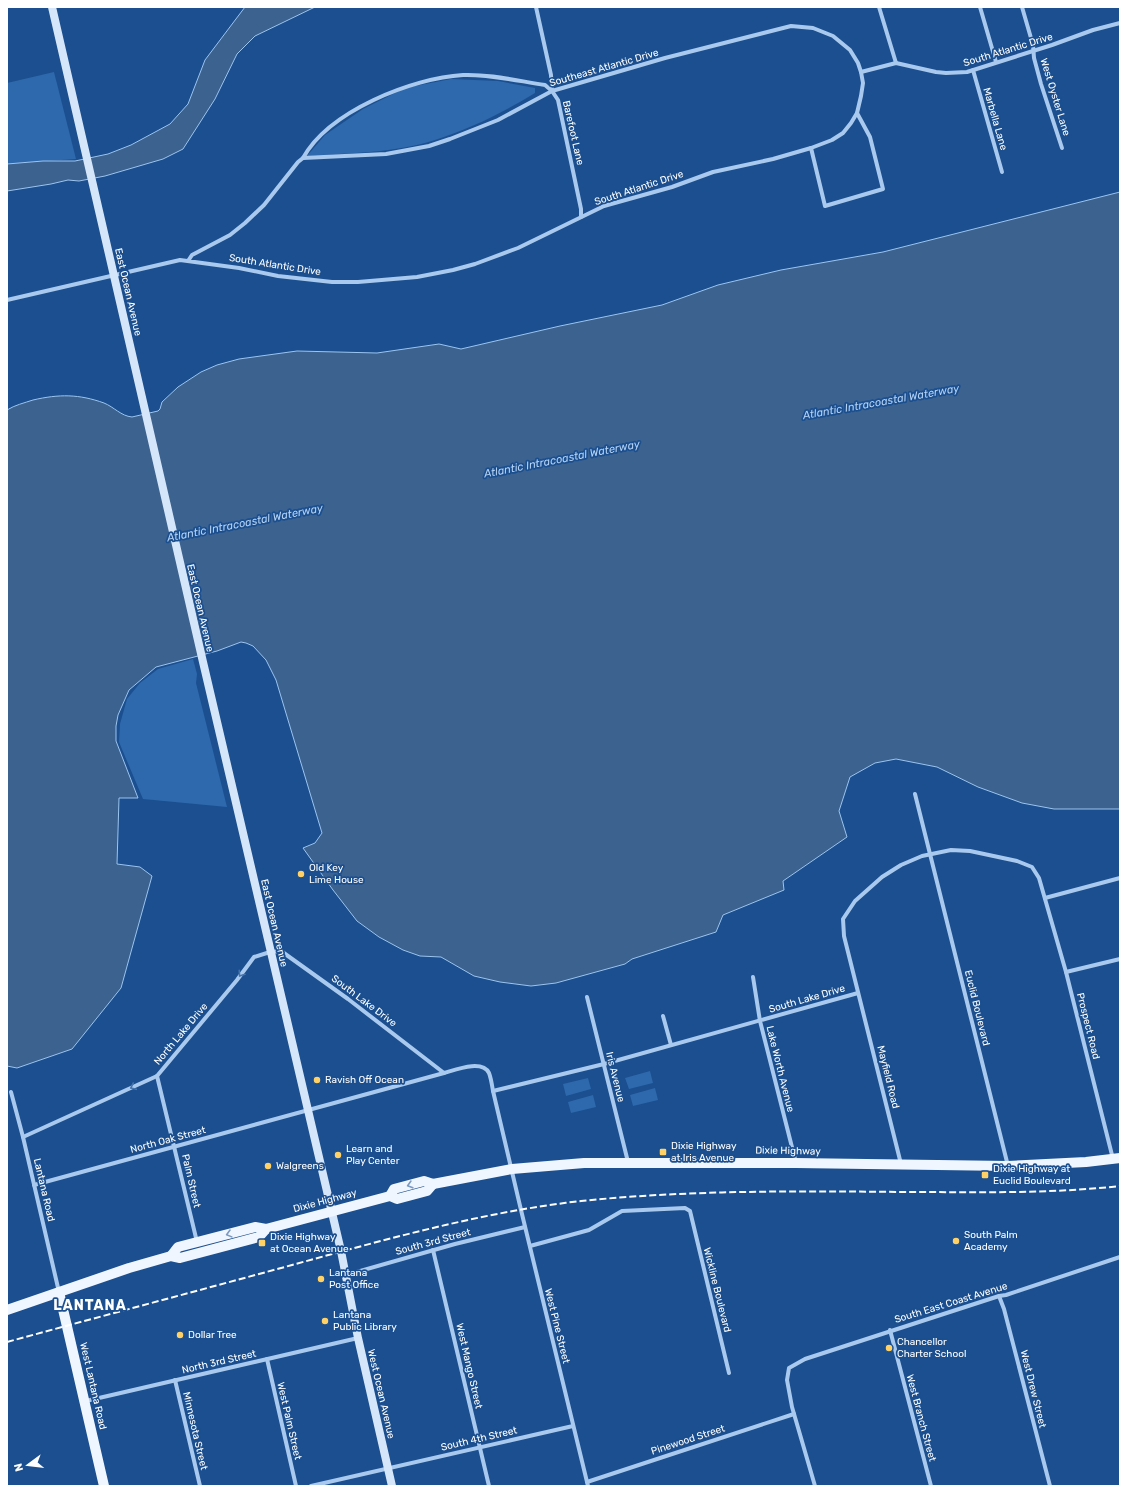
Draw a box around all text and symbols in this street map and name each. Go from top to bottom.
street label: South Atlantic Drive [962,31,1055,69]
street label: Southeast Atlantic Drive [548,47,660,89]
street label: West Oyster Lane [1038,57,1073,138]
street label: Marbella Lane [980,86,1010,152]
street label: Barefoot Lane [560,100,586,167]
street label: South Atlantic Drive [593,168,685,208]
street label: East Ocean Avenue [112,247,144,337]
street label: South Atlantic Drive [228,252,322,278]
water label: Atlantic Intracoastal Waterway [801,382,961,422]
water label: Atlantic Intracoastal Waterway [482,437,642,481]
water label: Atlantic Intracoastal Waterway [165,501,325,545]
street label: East Ocean Avenue [184,563,216,653]
place label: Old Key Lime House [309,862,364,886]
marker: Old Key Lime House [296,869,306,879]
street label: East Ocean Avenue [258,878,290,968]
street label: Euclid Boulevard [962,969,992,1047]
one-way arrow [238,970,246,977]
street label: South Lake Drive [329,973,399,1030]
street label: South Lake Drive [768,982,847,1016]
street label: Prospect Road [1074,992,1102,1061]
street label: North Lake Drive [152,1000,211,1067]
street label: Lake Worth Avenue [763,1025,797,1114]
street label: Mayfield Road [874,1044,902,1110]
street label: Iris Avenue [603,1051,627,1104]
place label: Ravish Off Ocean [325,1074,404,1086]
marker: Ravish Off Ocean [312,1075,322,1085]
one-way arrow [130,1082,138,1090]
street label: North Oak Street [129,1124,207,1156]
place label: Dixie Highway at Iris Avenue [671,1140,737,1164]
place label: Learn and Play Center [346,1143,400,1167]
street label: Dixie Highway [755,1144,821,1158]
marker: Dixie Highway at Iris Avenue [658,1147,668,1157]
marker: Learn and Play Center [333,1150,343,1160]
street label: Palm Street [179,1153,203,1209]
street label: Lantana Road [31,1157,57,1223]
place label: Walgreens [276,1160,324,1172]
marker: Walgreens [263,1161,273,1171]
place label: Dixie Highway at Euclid Boulevard [993,1163,1071,1187]
marker: Dixie Highway at Euclid Boulevard [980,1170,990,1180]
one-way arrow [406,1180,413,1189]
street label: Dixie Highway [292,1187,359,1215]
street label: South 3rd Street [394,1226,472,1258]
one-way arrow [225,1229,232,1238]
place label: South Palm Academy [964,1229,1018,1253]
place label: Dixie Highway at Ocean Avenue [270,1231,349,1255]
marker: South Palm Academy [951,1236,961,1246]
marker: Dixie Highway at Ocean Avenue [257,1238,267,1248]
street label: Wickline Boulevard [701,1246,733,1334]
place label: Lantana Post Office [329,1267,379,1291]
marker: Lantana Post Office [316,1274,326,1284]
street label: South East Coast Avenue [893,1280,1009,1326]
street label: West Pine Street [542,1287,572,1365]
district label: LANTANA [53,1297,127,1314]
place label: Lantana Public Library [333,1309,397,1333]
marker: Lantana Public Library [320,1316,330,1326]
street label: West Mango Street [453,1322,485,1410]
place label: Dollar Tree [188,1329,237,1341]
marker: Dollar Tree [175,1330,185,1340]
place label: Chancellor Charter School [897,1336,966,1360]
street label: West Lantana Road [77,1341,109,1431]
marker: Chancellor Charter School [884,1343,894,1353]
street label: North 3rd Street [181,1348,257,1376]
street label: West Ocean Avenue [365,1348,397,1440]
street label: West Drew Street [1017,1349,1049,1429]
street label: West Branch Street [904,1373,938,1463]
street label: West Palm Street [274,1381,304,1461]
street label: Minnesota Street [180,1391,210,1471]
street label: Pinewood Street [650,1422,727,1458]
street label: South 4th Street [440,1424,518,1454]
north arrow [8,1445,48,1485]
text: N [11,1462,26,1473]

